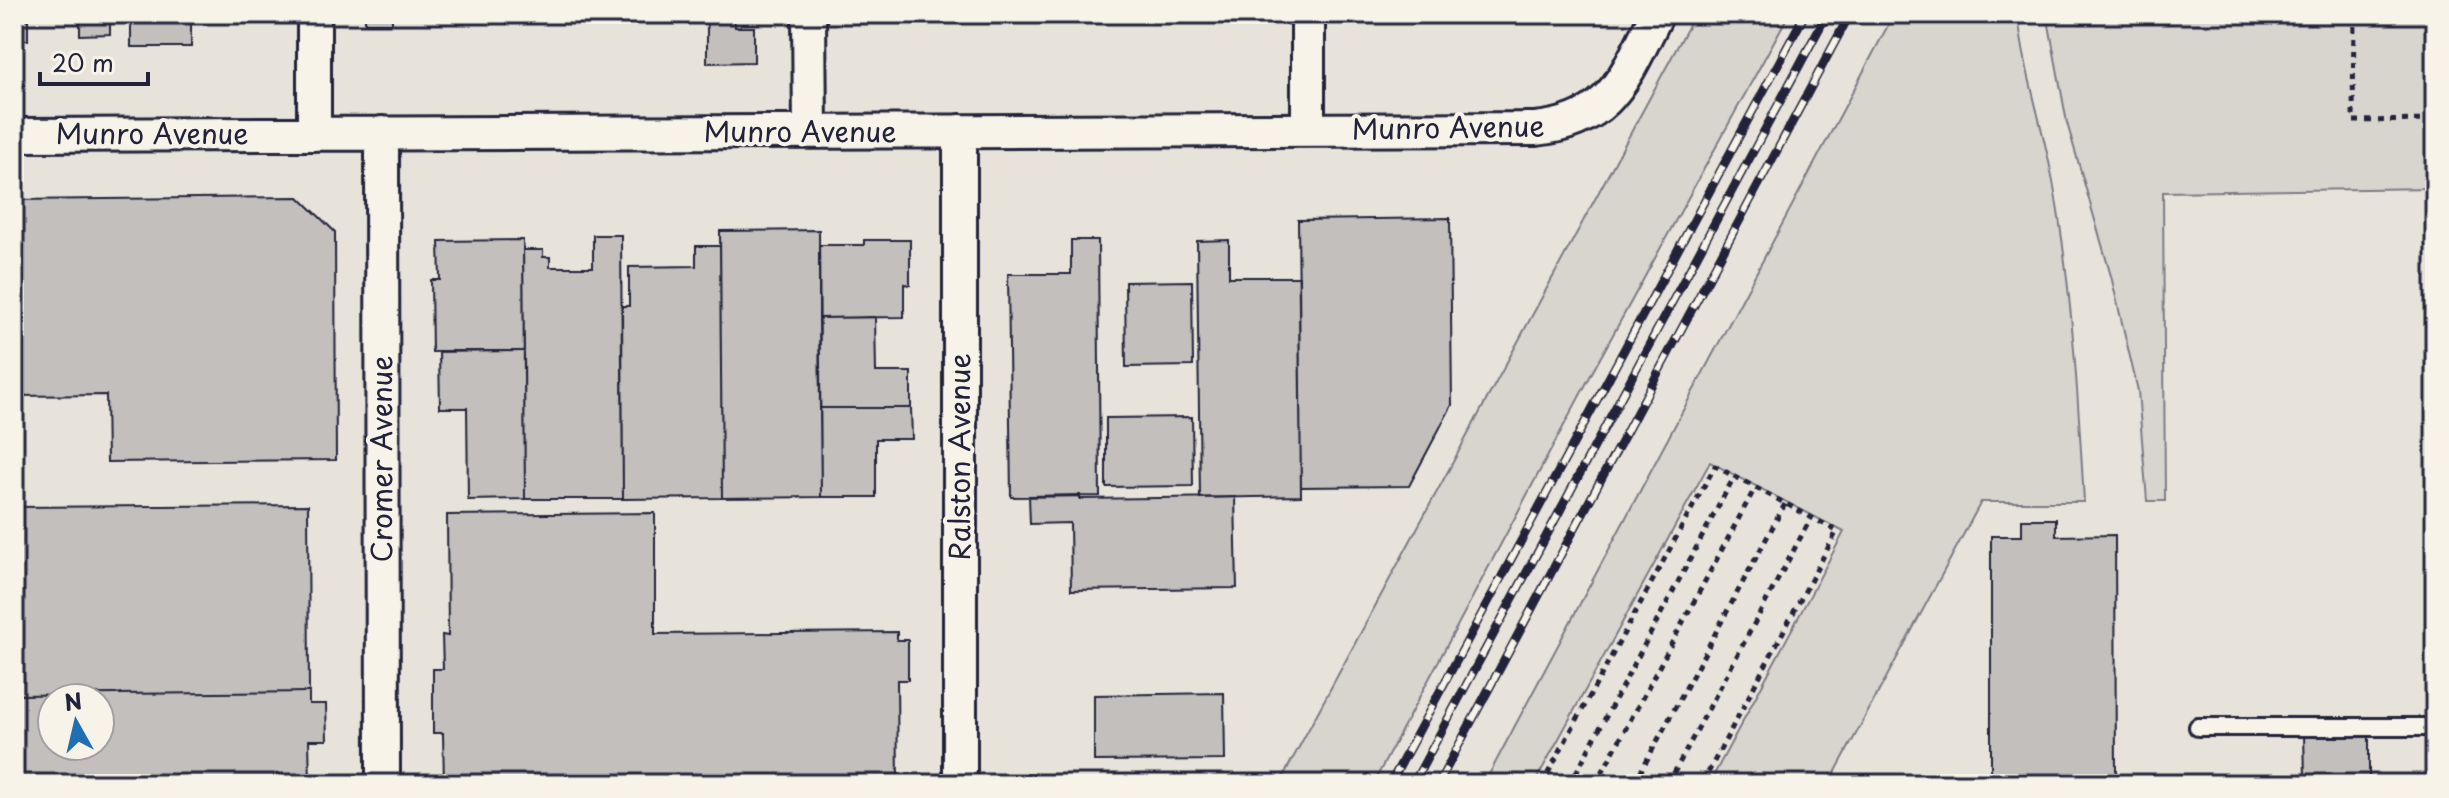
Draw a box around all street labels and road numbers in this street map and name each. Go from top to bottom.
street label: Munro Avenue [1351,103,1545,150]
street label: Munro Avenue [703,109,897,152]
street label: Munro Avenue [55,111,249,154]
street label: Ralston Avenue [937,353,980,561]
street label: Cromer Avenue [359,355,402,563]

